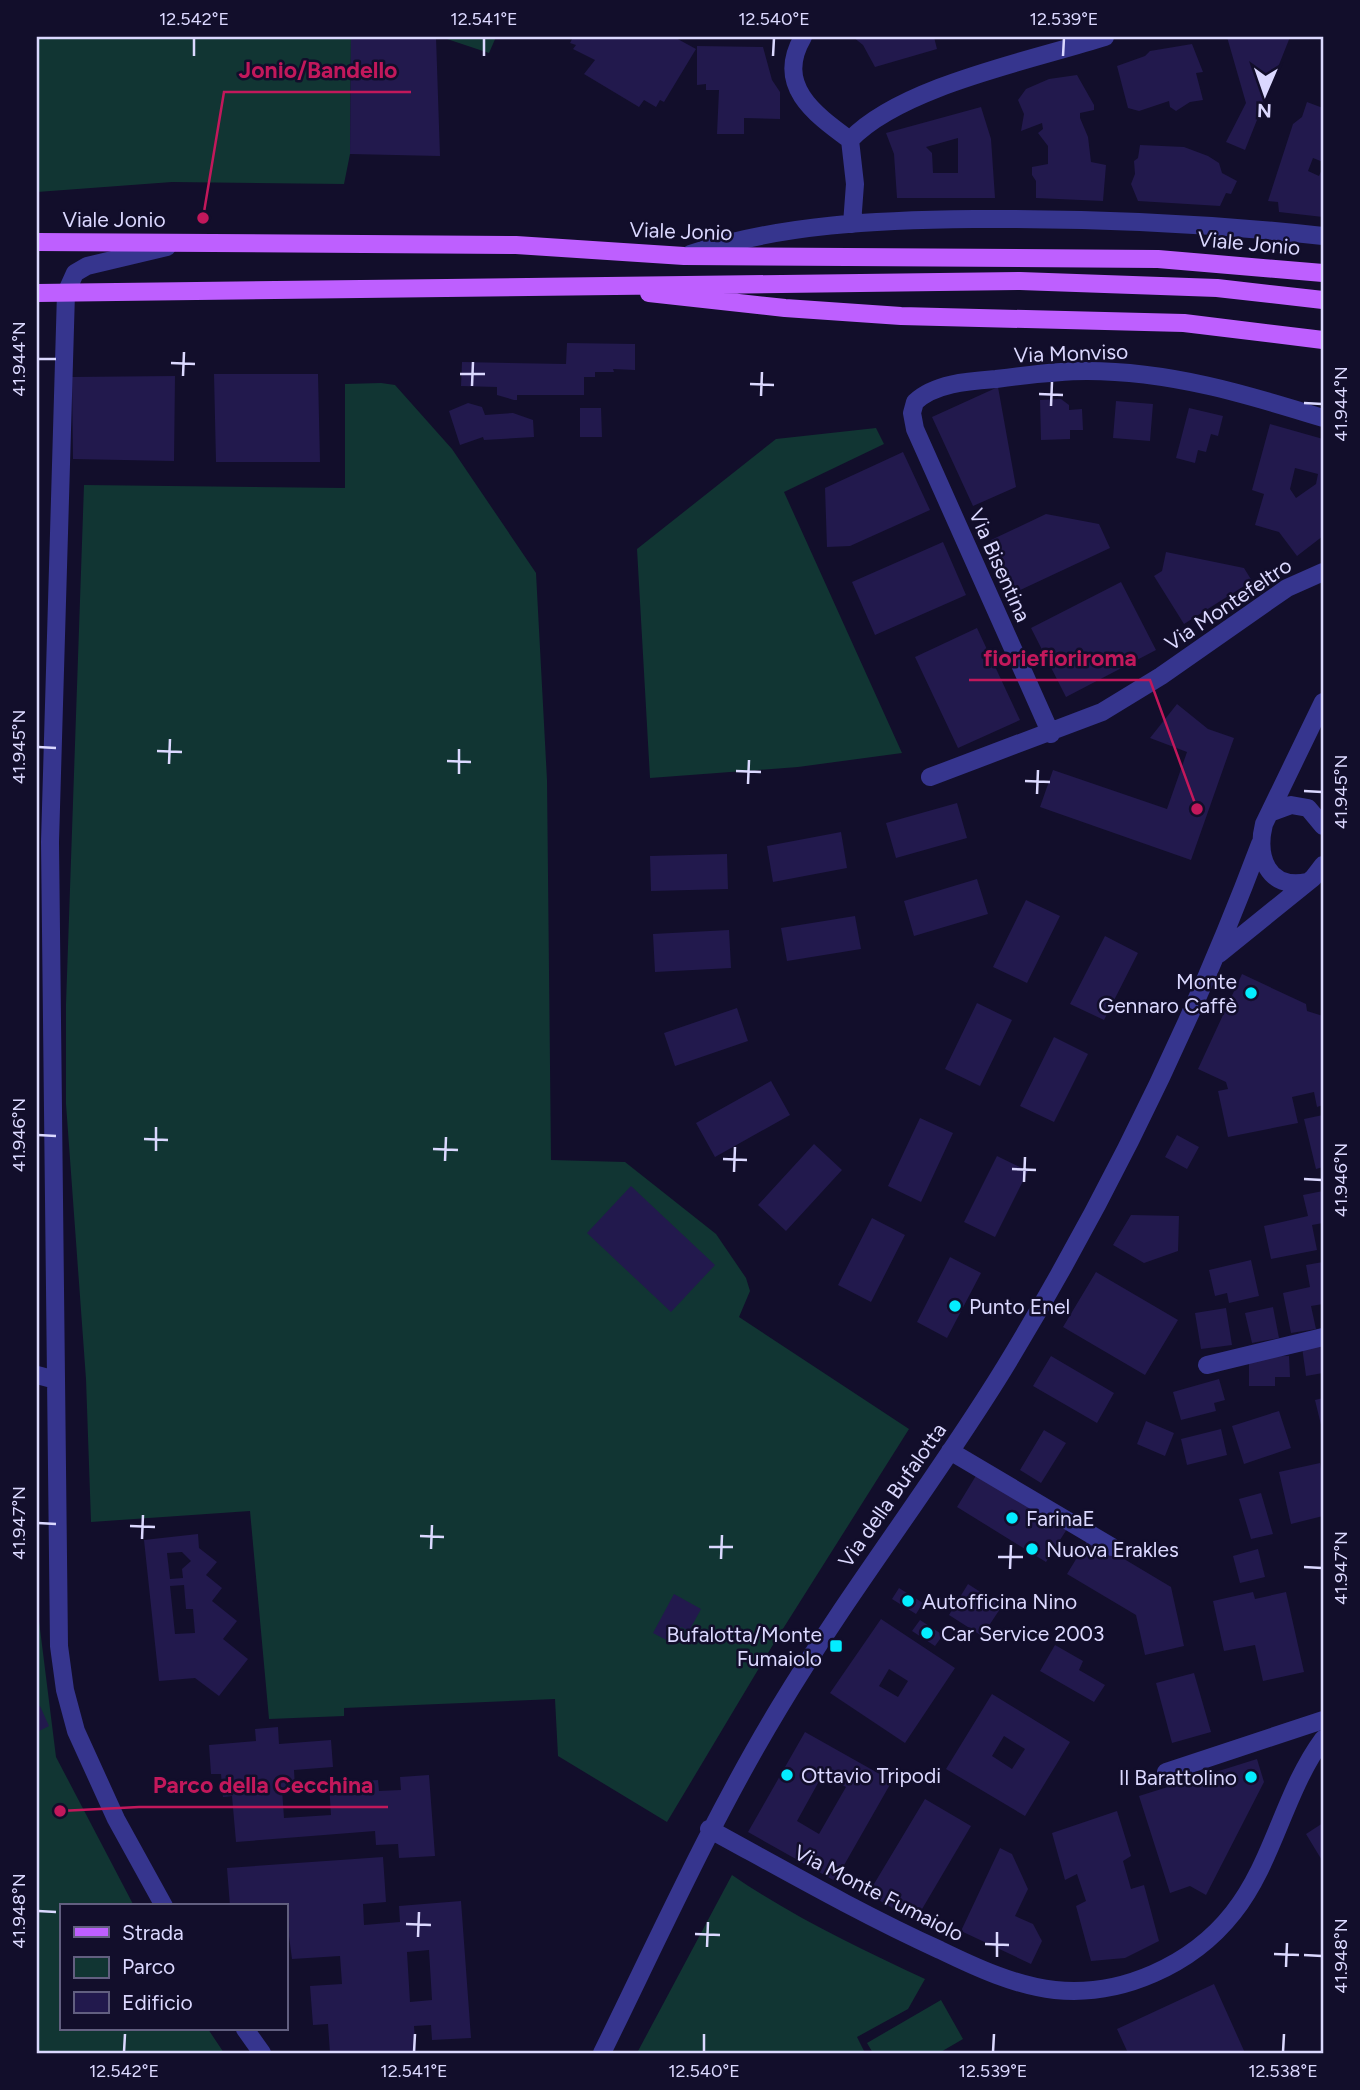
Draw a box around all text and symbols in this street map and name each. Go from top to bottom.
text: 12.542°E [159,8,229,30]
text: 12.541°E [450,8,518,30]
text: 12.540°E [738,8,810,30]
text: 12.539°E [1030,8,1098,30]
callout: Jonio/Bandello [224,48,411,92]
text: Jonio/Bandello [239,56,397,84]
north arrow [1230,60,1300,130]
text: N [1257,99,1272,122]
street label: Viale Jonio [62,207,166,232]
street label: Viale Jonio [629,217,733,245]
street label: Viale Jonio [1197,226,1301,260]
text: 41.944°N [8,321,30,397]
street label: Via Monviso [1013,339,1129,367]
text: 41.944°N [1330,366,1352,442]
street label: Via Bisentina [964,505,1036,625]
street label: Via Montefeltro [1160,552,1296,656]
callout: fioriefioriroma [969,636,1150,680]
text: fioriefioriroma [983,644,1137,672]
text: 41.945°N [8,710,30,784]
text: 41.945°N [1330,755,1352,829]
place label: Monte Gennaro Caffè [1098,969,1237,1018]
marker: Monte Gennaro Caffè [1243,985,1259,1001]
text: 41.946°N [8,1098,30,1172]
text: 41.946°N [1330,1143,1352,1217]
place label: Punto Enel [969,1294,1070,1319]
marker: Punto Enel [947,1298,963,1314]
street label: Via della Bufalotta [833,1418,951,1572]
text: 41.947°N [8,1486,30,1560]
place label: FarinaE [1026,1506,1095,1531]
marker: FarinaE [1004,1510,1020,1526]
text: 41.947°N [1330,1531,1352,1605]
place label: Nuova Erakles [1046,1537,1179,1562]
marker: Nuova Erakles [1024,1541,1040,1557]
place label: Autofficina Nino [922,1589,1077,1614]
marker: Autofficina Nino [900,1593,916,1609]
place label: Car Service 2003 [941,1621,1104,1646]
place label: Bufalotta/Monte Fumaiolo [667,1622,822,1671]
marker: Car Service 2003 [919,1625,935,1641]
marker: Bufalotta/Monte Fumaiolo [828,1638,844,1654]
callout: Parco della Cecchina [139,1763,388,1807]
place label: Ottavio Tripodi [801,1763,941,1788]
place label: Il Barattolino [1119,1765,1237,1790]
marker: Ottavio Tripodi [779,1767,795,1783]
marker: Il Barattolino [1243,1769,1259,1785]
text: Parco della Cecchina [153,1771,373,1799]
street label: Via Monte Fumaiolo [790,1839,968,1947]
text: 41.948°N [8,1873,30,1949]
legend [60,1904,287,2030]
text: 41.948°N [1330,1918,1352,1994]
text: Strada [122,1920,184,1945]
text: Parco [122,1954,175,1979]
text: Edificio [122,1990,193,2015]
text: 12.542°E [89,2060,159,2082]
text: 12.541°E [380,2060,448,2082]
text: 12.540°E [668,2060,740,2082]
text: 12.539°E [959,2060,1027,2082]
text: 12.538°E [1248,2060,1318,2082]

